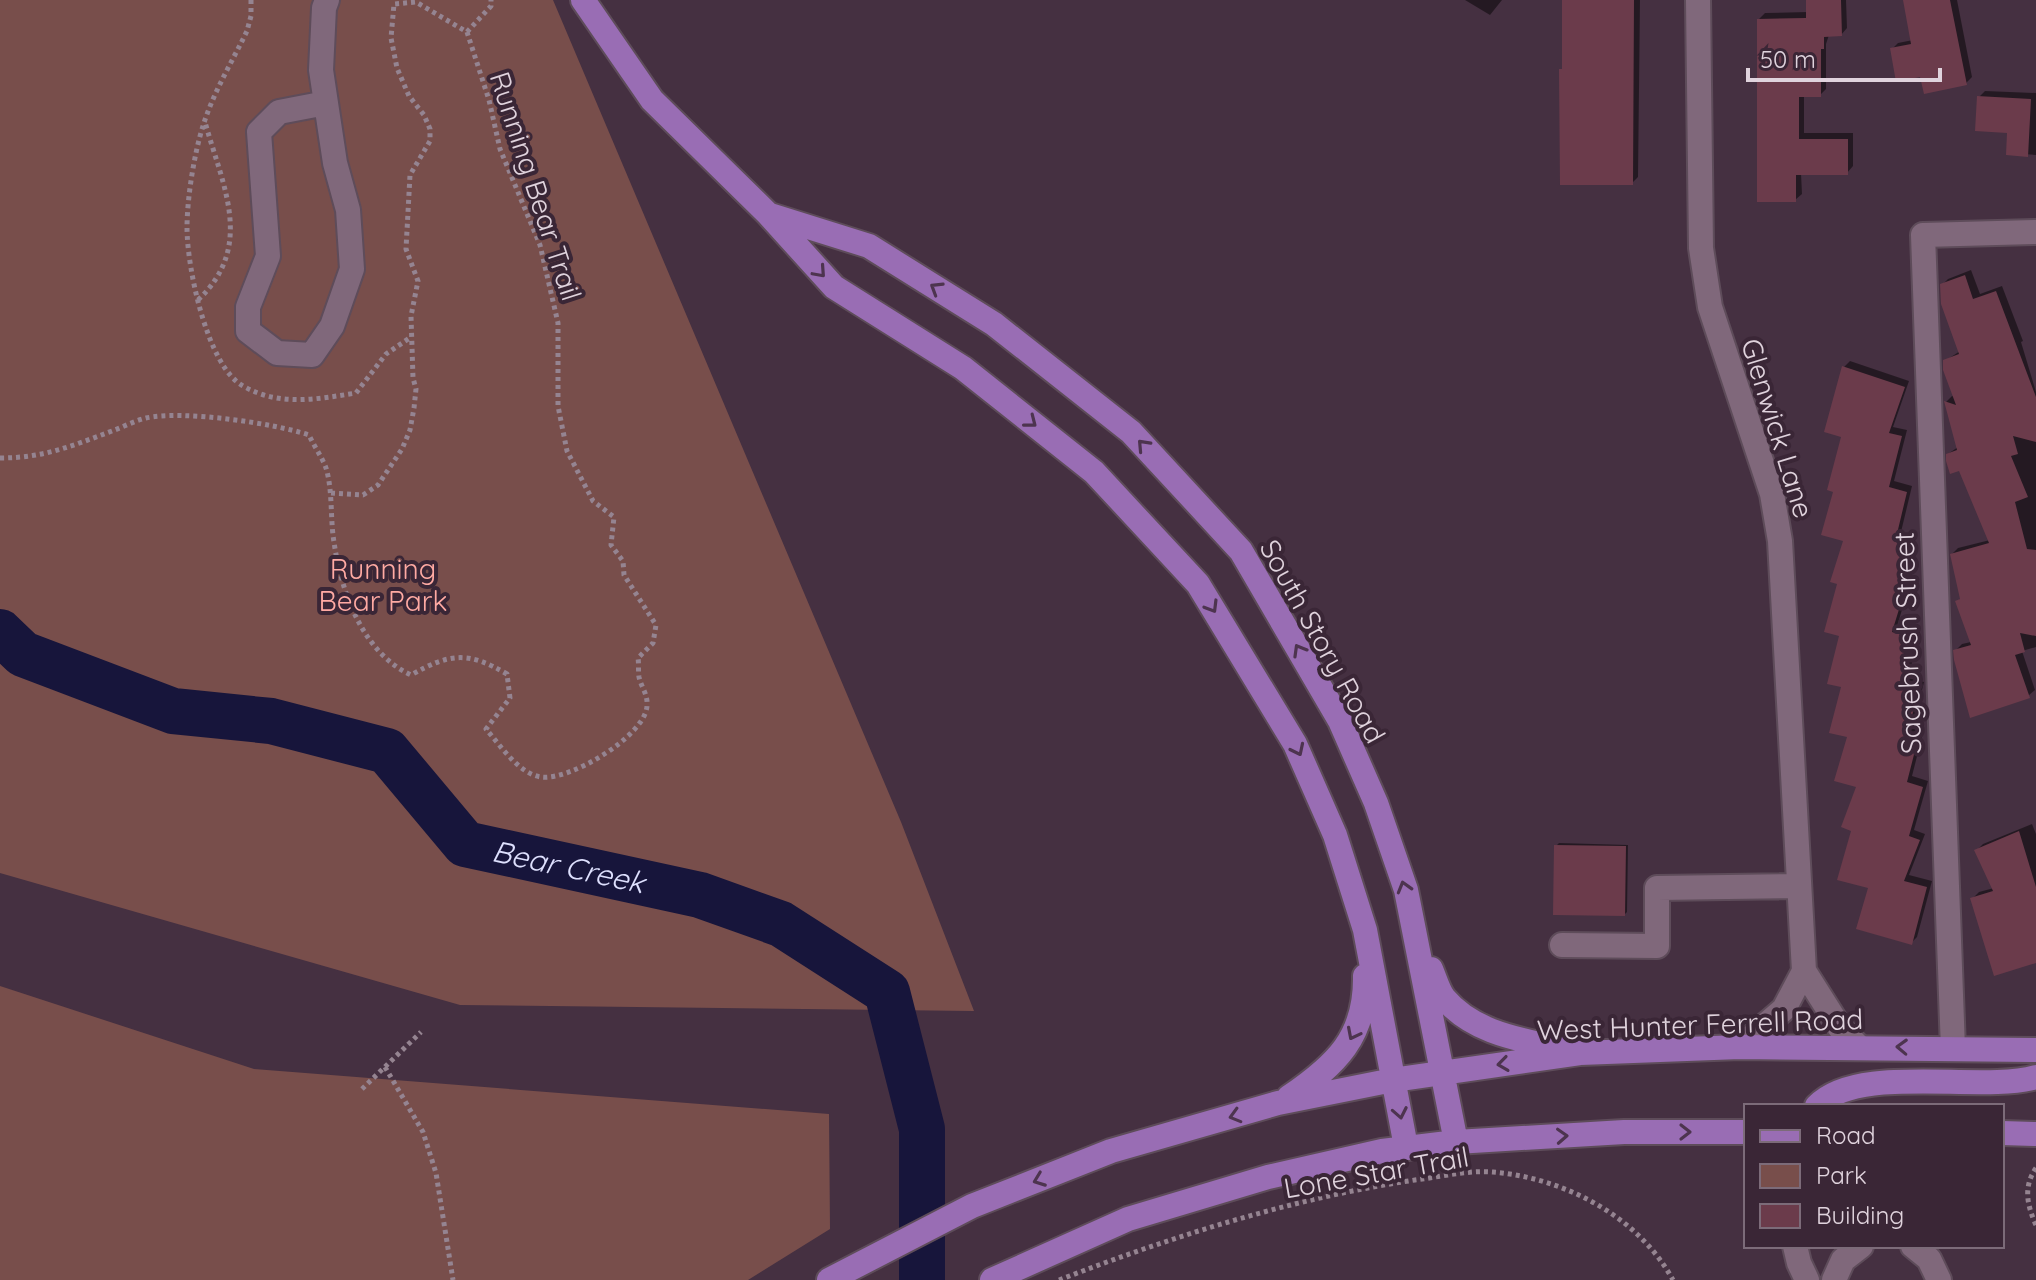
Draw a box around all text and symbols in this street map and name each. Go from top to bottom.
scale bar [1748,32,1940,82]
text: 50 m [1760,44,1816,74]
street label: Running Bear Trail [482,67,590,305]
one-way arrow [811,263,826,277]
one-way arrow [930,282,945,297]
street label: Glenwick Lane [1734,334,1822,522]
one-way arrow [1022,413,1037,427]
one-way arrow [1138,439,1152,454]
street label: Sagebrush Street [1886,531,1928,755]
street label: South Story Road [1253,533,1393,749]
park label: Running Bear Park [319,551,447,618]
one-way arrow [1202,598,1218,613]
one-way arrow [1293,644,1309,659]
one-way arrow [1288,742,1304,757]
water label: Bear Creek [489,831,651,902]
one-way arrow [1397,881,1413,894]
street label: West Hunter Ferrell Road [1536,1001,1864,1047]
one-way arrow [1347,1025,1363,1040]
one-way arrow [1895,1039,1908,1056]
one-way arrow [1496,1055,1510,1072]
legend [1744,1104,2004,1248]
one-way arrow [1391,1106,1408,1120]
one-way arrow [1229,1107,1243,1123]
text: Road [1816,1120,1876,1150]
one-way arrow [1679,1123,1692,1141]
one-way arrow [1556,1128,1569,1145]
street label: Lone Star Trail [1281,1139,1471,1205]
text: Park [1816,1160,1867,1190]
one-way arrow [1033,1170,1047,1186]
text: Building [1816,1200,1904,1230]

